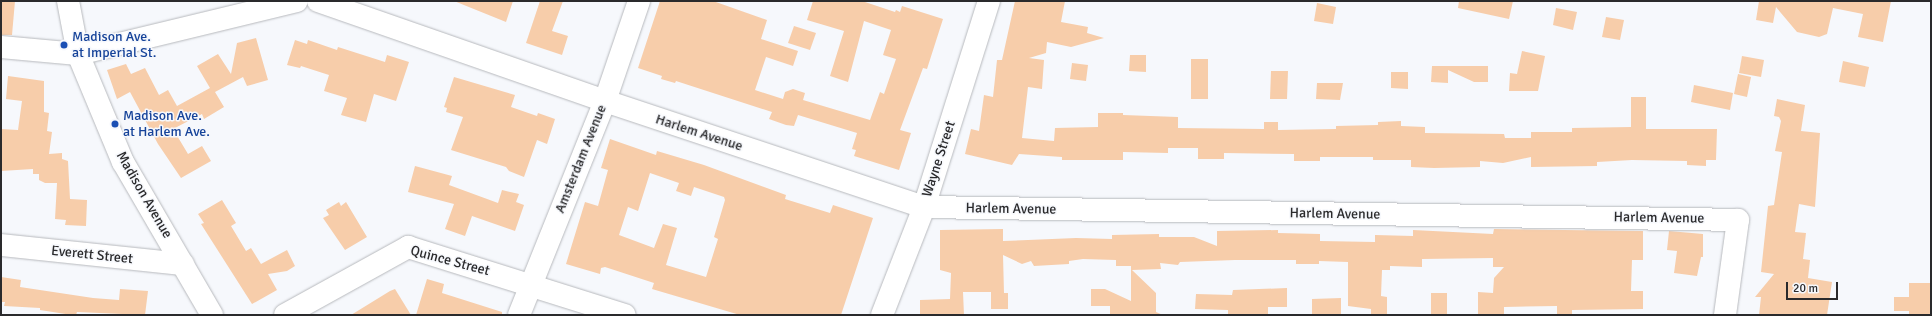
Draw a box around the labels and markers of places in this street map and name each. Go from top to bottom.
place label: Madison Ave. at Imperial St. [72,29,156,62]
marker: Madison Ave. at Imperial St. [59,40,69,50]
place label: Madison Ave. at Harlem Ave. [123,108,210,140]
marker: Madison Ave. at Harlem Ave. [110,119,120,129]

